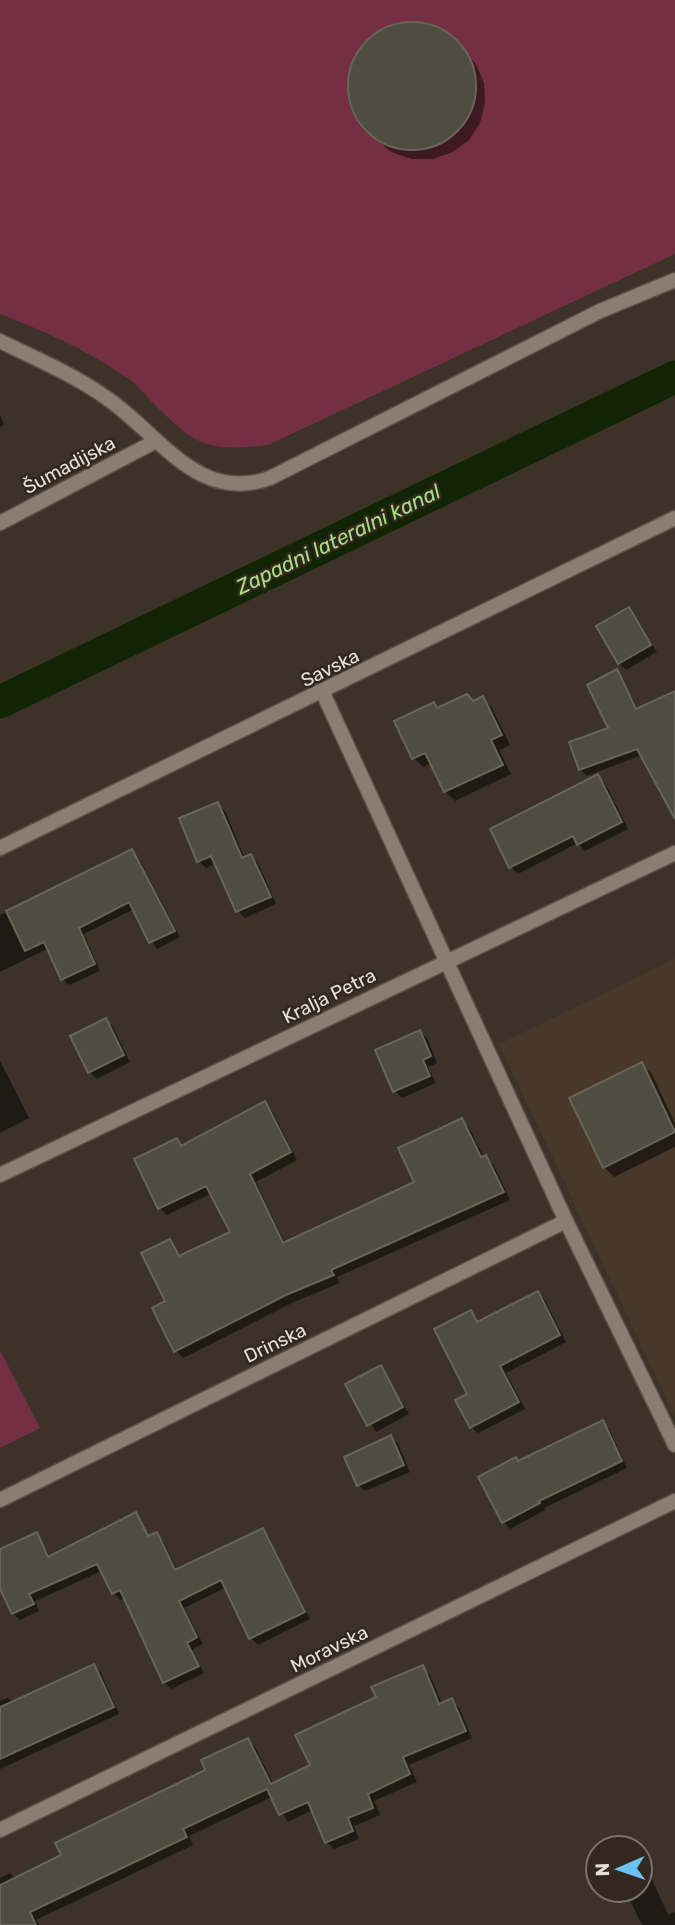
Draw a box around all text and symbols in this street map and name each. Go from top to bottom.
street label: Šumadijska [19,431,119,499]
water label: Zapadni lateralni kanal [231,478,445,600]
street label: Savska [297,644,363,692]
street label: Kralja Petra [278,963,380,1029]
street label: Drinska [240,1318,310,1368]
street label: Moravska [286,1620,372,1678]
north arrow [584,1834,654,1904]
text: N [591,1862,614,1877]

